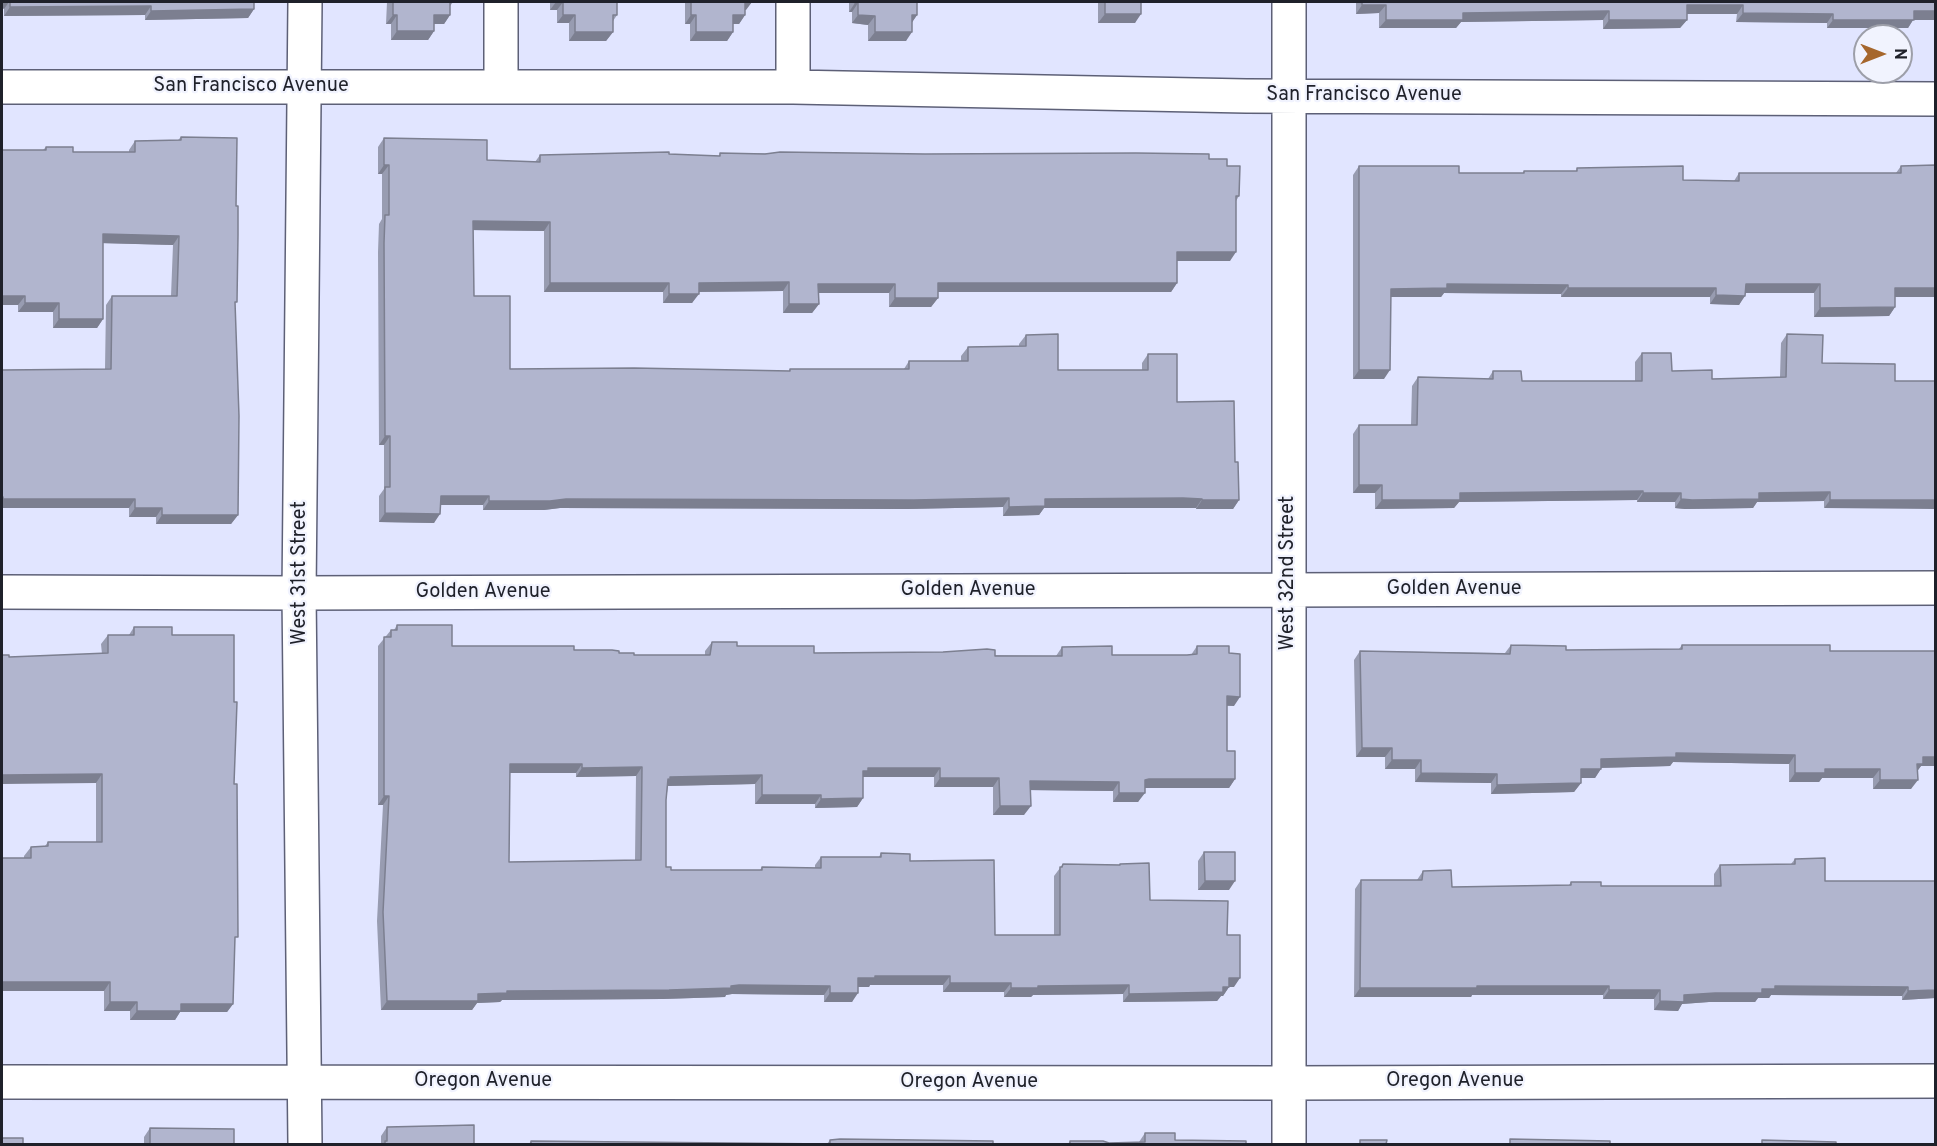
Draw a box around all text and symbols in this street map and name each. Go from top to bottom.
north arrow [1853,24,1913,84]
text: N [1889,48,1909,60]
street label: San Francisco Avenue [153,75,349,99]
street label: San Francisco Avenue [1266,84,1462,108]
street label: West 32nd Street [1277,496,1301,650]
street label: West 31st Street [289,501,313,645]
street label: Golden Avenue [1386,578,1522,602]
street label: Golden Avenue [900,579,1036,603]
street label: Golden Avenue [415,581,551,605]
street label: Oregon Avenue [414,1070,552,1094]
street label: Oregon Avenue [1386,1070,1524,1094]
street label: Oregon Avenue [900,1071,1038,1095]

